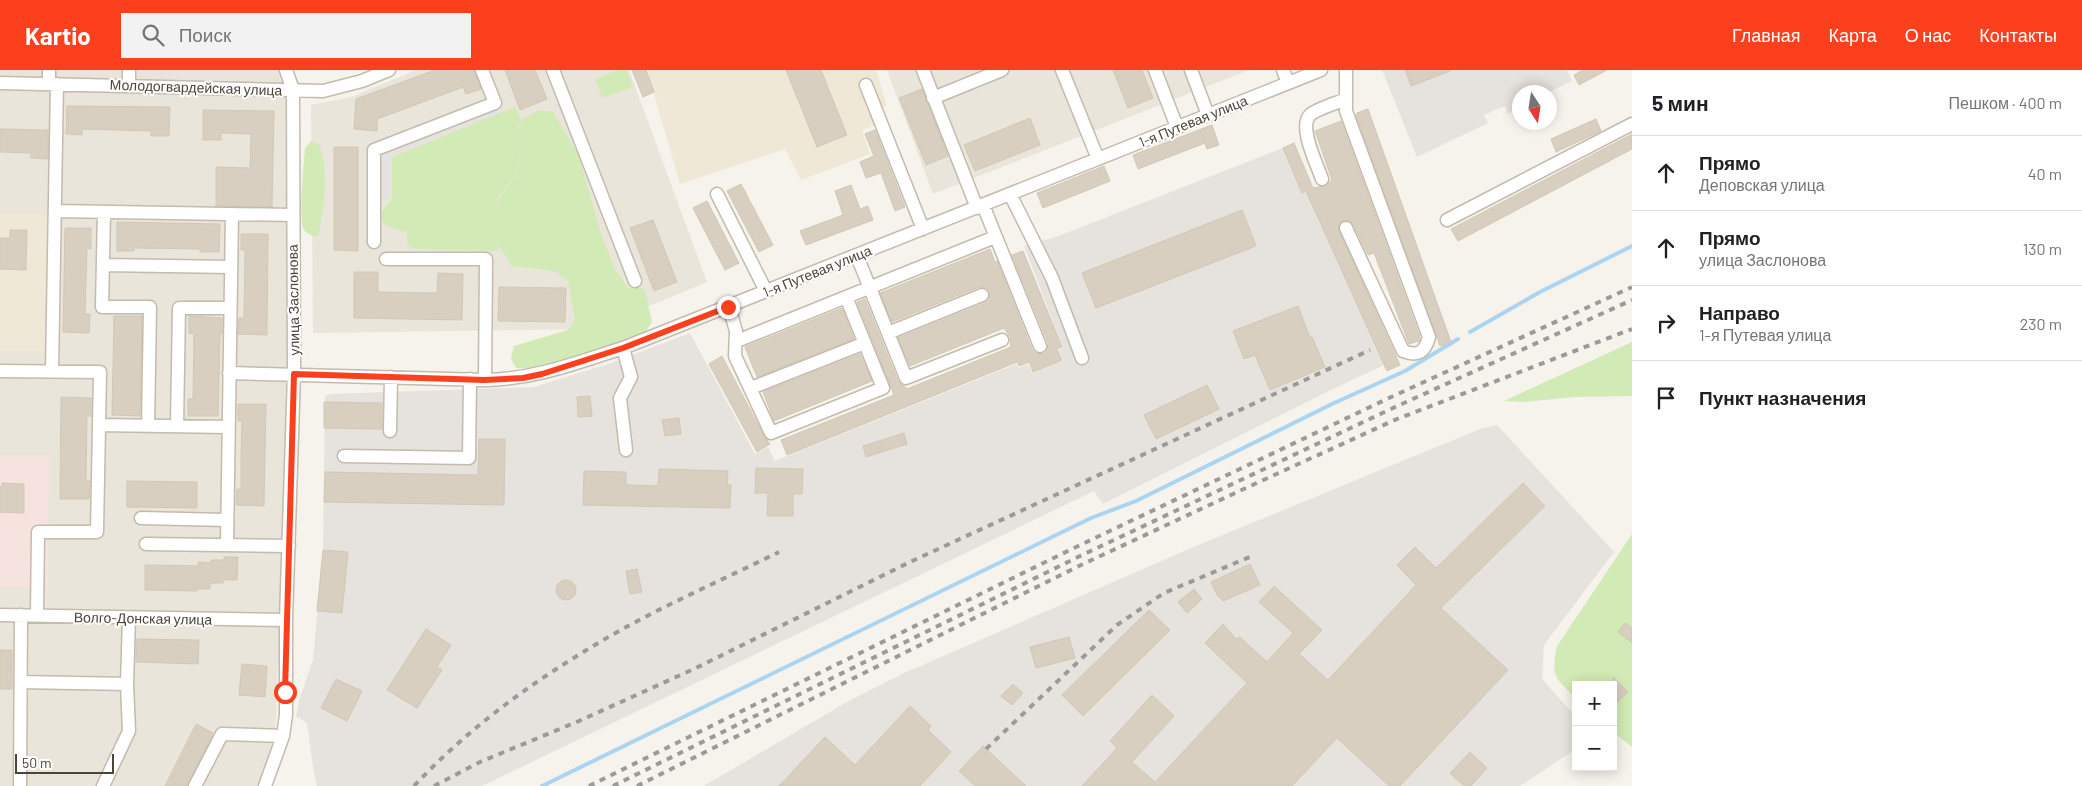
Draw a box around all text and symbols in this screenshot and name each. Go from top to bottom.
search box [121,13,471,58]
text: Kartio [25,21,91,50]
icon: search [139,21,167,49]
text: Поиск [179,23,231,46]
text: Главная [1732,24,1801,46]
text: Карта [1829,24,1877,46]
text: О нас [1905,24,1951,46]
text: Контакты [1979,24,2057,46]
street label: Молодогвардейская улица [109,75,283,99]
north arrow [1512,85,1557,130]
text: 5 мин [1652,90,1709,115]
street label: 1-я Путевая улица [1136,91,1250,151]
text: Пешком · 400 m [1949,93,2062,112]
text: Прямо [1699,151,1761,174]
icon: ahead [1652,159,1680,187]
text: 40 m [2028,164,2062,183]
text: Деповская улица [1699,175,1825,194]
text: Прямо [1699,226,1761,249]
icon: ahead [1652,234,1680,262]
text: 130 m [2023,239,2062,258]
street label: 1-я Путевая улица [760,241,874,301]
street label: улица Заслонова [284,244,302,356]
text: улица Заслонова [1699,250,1826,269]
route end [717,296,740,319]
text: Направо [1699,301,1780,324]
icon: right [1652,309,1680,337]
text: 230 m [2020,314,2062,333]
text: 1-я Путевая улица [1699,325,1831,344]
icon: arrive [1652,384,1680,412]
text: Пункт назначения [1699,386,1866,409]
street label: Волго-Донская улица [74,608,213,628]
route start [274,681,297,704]
map controls [1572,681,1617,771]
button: + [1572,681,1617,726]
button: − [1572,726,1617,771]
scale bar [15,751,114,774]
text: 50 m [22,754,51,771]

